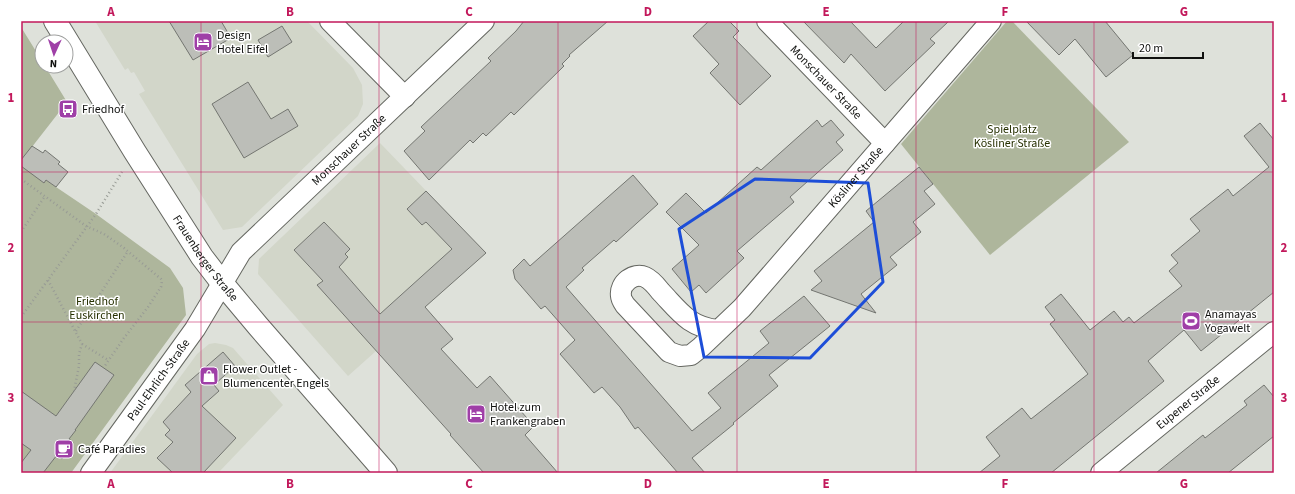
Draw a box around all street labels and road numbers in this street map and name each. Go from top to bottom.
street label: Monschauer Straße [786,42,866,123]
street label: Monschauer Straße [308,110,390,190]
street label: Kösliner Straße [824,143,887,212]
street label: Frauenberger Straße [168,212,242,305]
street label: Paul-Ehrlich-Straße [123,336,194,424]
street label: Eupener Straße [1153,371,1224,434]

